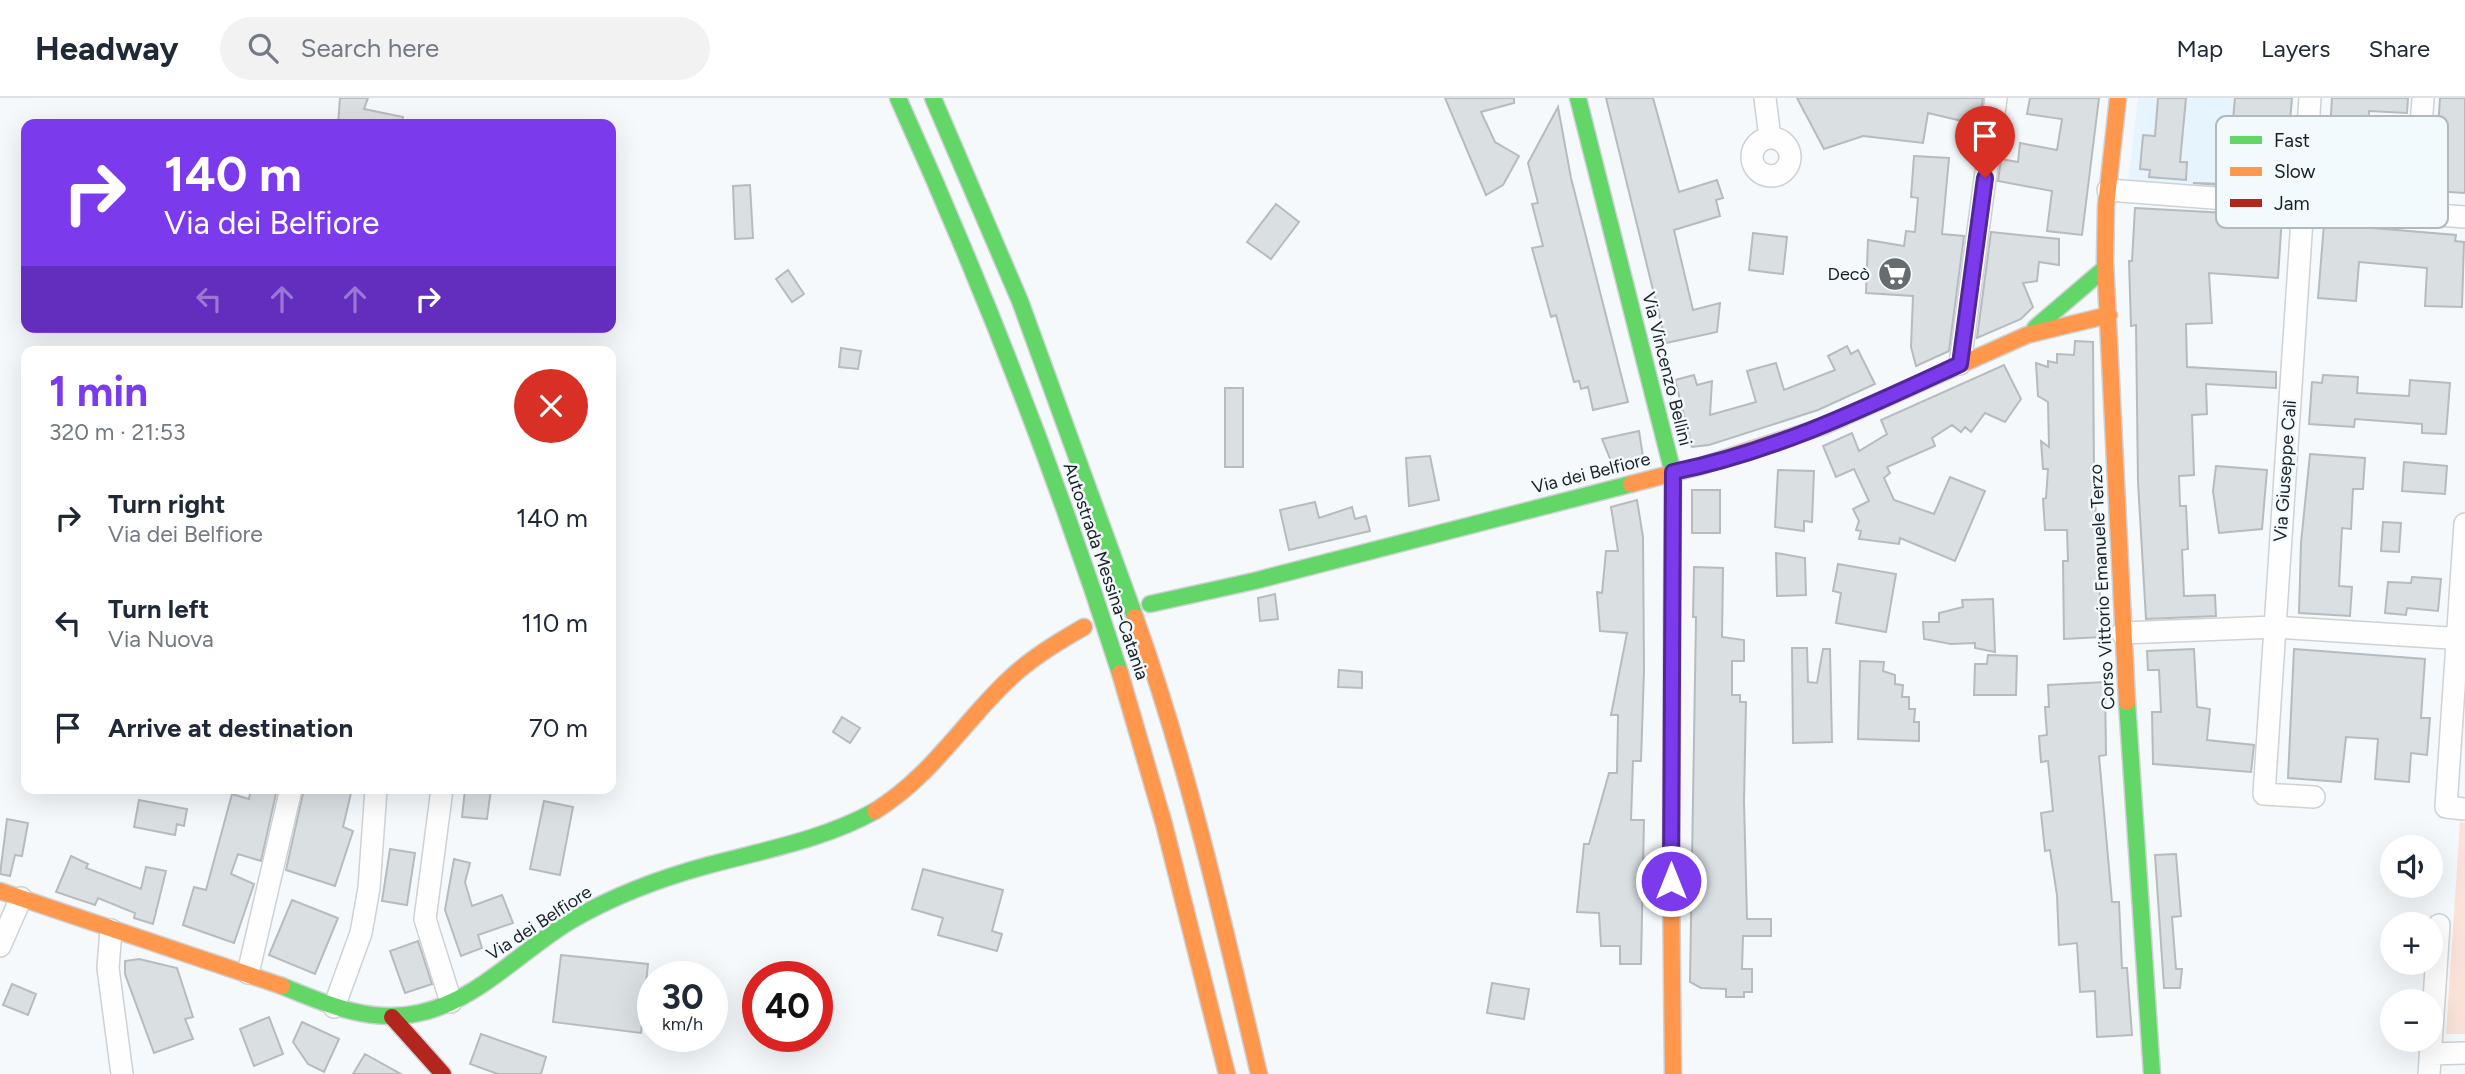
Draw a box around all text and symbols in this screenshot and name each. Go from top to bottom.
search box [220,17,710,80]
text: Headway [35,29,178,68]
icon: search [244,29,282,67]
text: Search here [300,32,439,64]
text: Map [2176,34,2223,63]
text: Layers [2261,34,2330,63]
text: Share [2368,34,2430,63]
pin [1955,106,2015,178]
legend [2216,116,2448,228]
icon: arrive [1966,117,2004,155]
text: Fast [2274,129,2310,152]
text: 140 m [164,144,302,203]
icon: right [49,147,140,238]
text: Slow [2274,160,2316,183]
text: Jam [2274,192,2310,215]
text: Via dei Belfiore [164,204,380,242]
supermarket icon: Decò [1876,255,1914,293]
place label: Decò [1828,263,1870,285]
icon: left [190,280,228,318]
icon: ahead [263,280,301,318]
icon: ahead [336,280,374,318]
icon: right [409,280,447,318]
street label: Via Vincenzo Bellini [1637,290,1697,448]
text: 1 min [49,366,148,417]
button: close [514,369,588,443]
street label: Via Giuseppe Calì [2269,399,2301,543]
text: 320 m · 21:53 [49,418,185,446]
street label: Via dei Belfiore [1530,448,1653,498]
street label: Autostrada Messina-Catania [1058,459,1154,683]
street label: Corso Vittorio Emanuele Terzo [2085,464,2119,710]
text: Turn right [108,488,225,520]
icon: right [49,499,87,537]
text: 140 m [516,502,588,534]
text: Via dei Belfiore [108,520,263,548]
text: Turn left [108,593,209,625]
icon: left [49,604,87,642]
text: 110 m [521,607,588,639]
text: Via Nuova [108,625,214,653]
icon: arrive [49,709,87,747]
text: Arrive at destination [108,712,353,744]
text: 70 m [529,712,588,744]
map controls [2380,835,2443,1052]
button: sound [2380,835,2443,898]
position arrow [1634,844,1708,918]
street label: Via dei Belfiore [482,881,596,965]
button: + [2380,912,2443,975]
speed limit sign: 40 [742,961,833,1052]
text: 30 [661,976,704,1018]
button: − [2380,989,2443,1052]
text: km/h [662,1013,703,1035]

